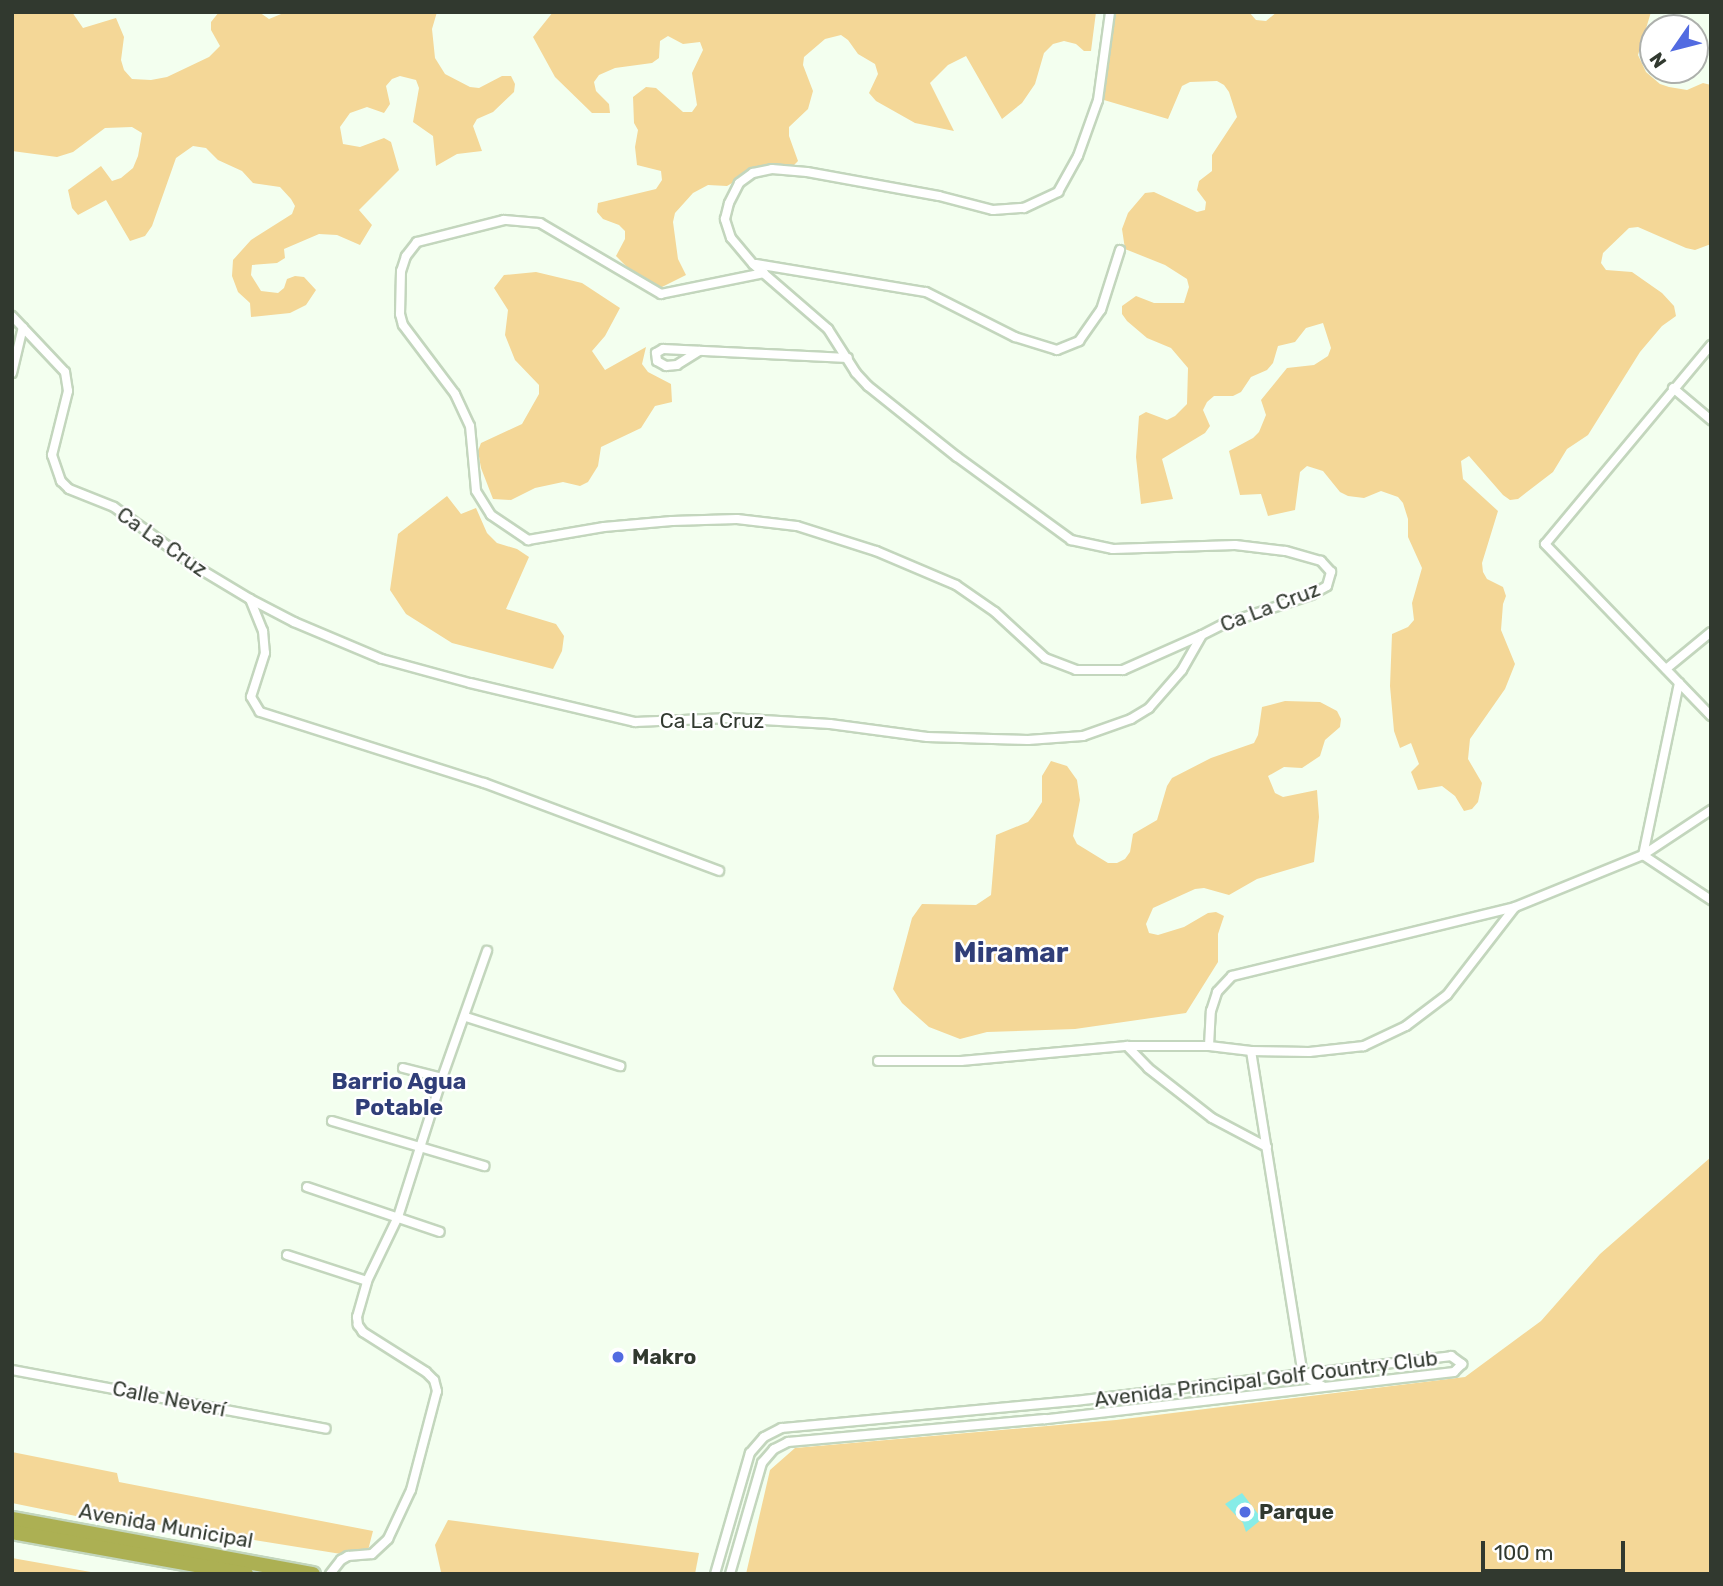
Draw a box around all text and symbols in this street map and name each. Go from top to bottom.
north arrow [1639,14,1709,84]
text: N [1645,48,1671,72]
street label: Ca La Cruz [112,502,212,582]
street label: Ca La Cruz [1217,576,1323,638]
street label: Ca La Cruz [660,708,764,734]
district label: Miramar [953,936,1069,970]
district label: Barrio Agua Potable [331,1067,467,1121]
place label: Makro [632,1344,696,1370]
street label: Avenida Principal Golf Country Club [1092,1345,1440,1413]
marker: Makro [610,1349,626,1365]
street label: Calle Neverí [110,1376,228,1422]
street label: Avenida Municipal [77,1498,255,1554]
place label: Parque [1259,1499,1334,1525]
marker: Parque [1237,1504,1253,1520]
scale bar [1485,1526,1628,1570]
text: 100 m [1494,1540,1553,1565]

